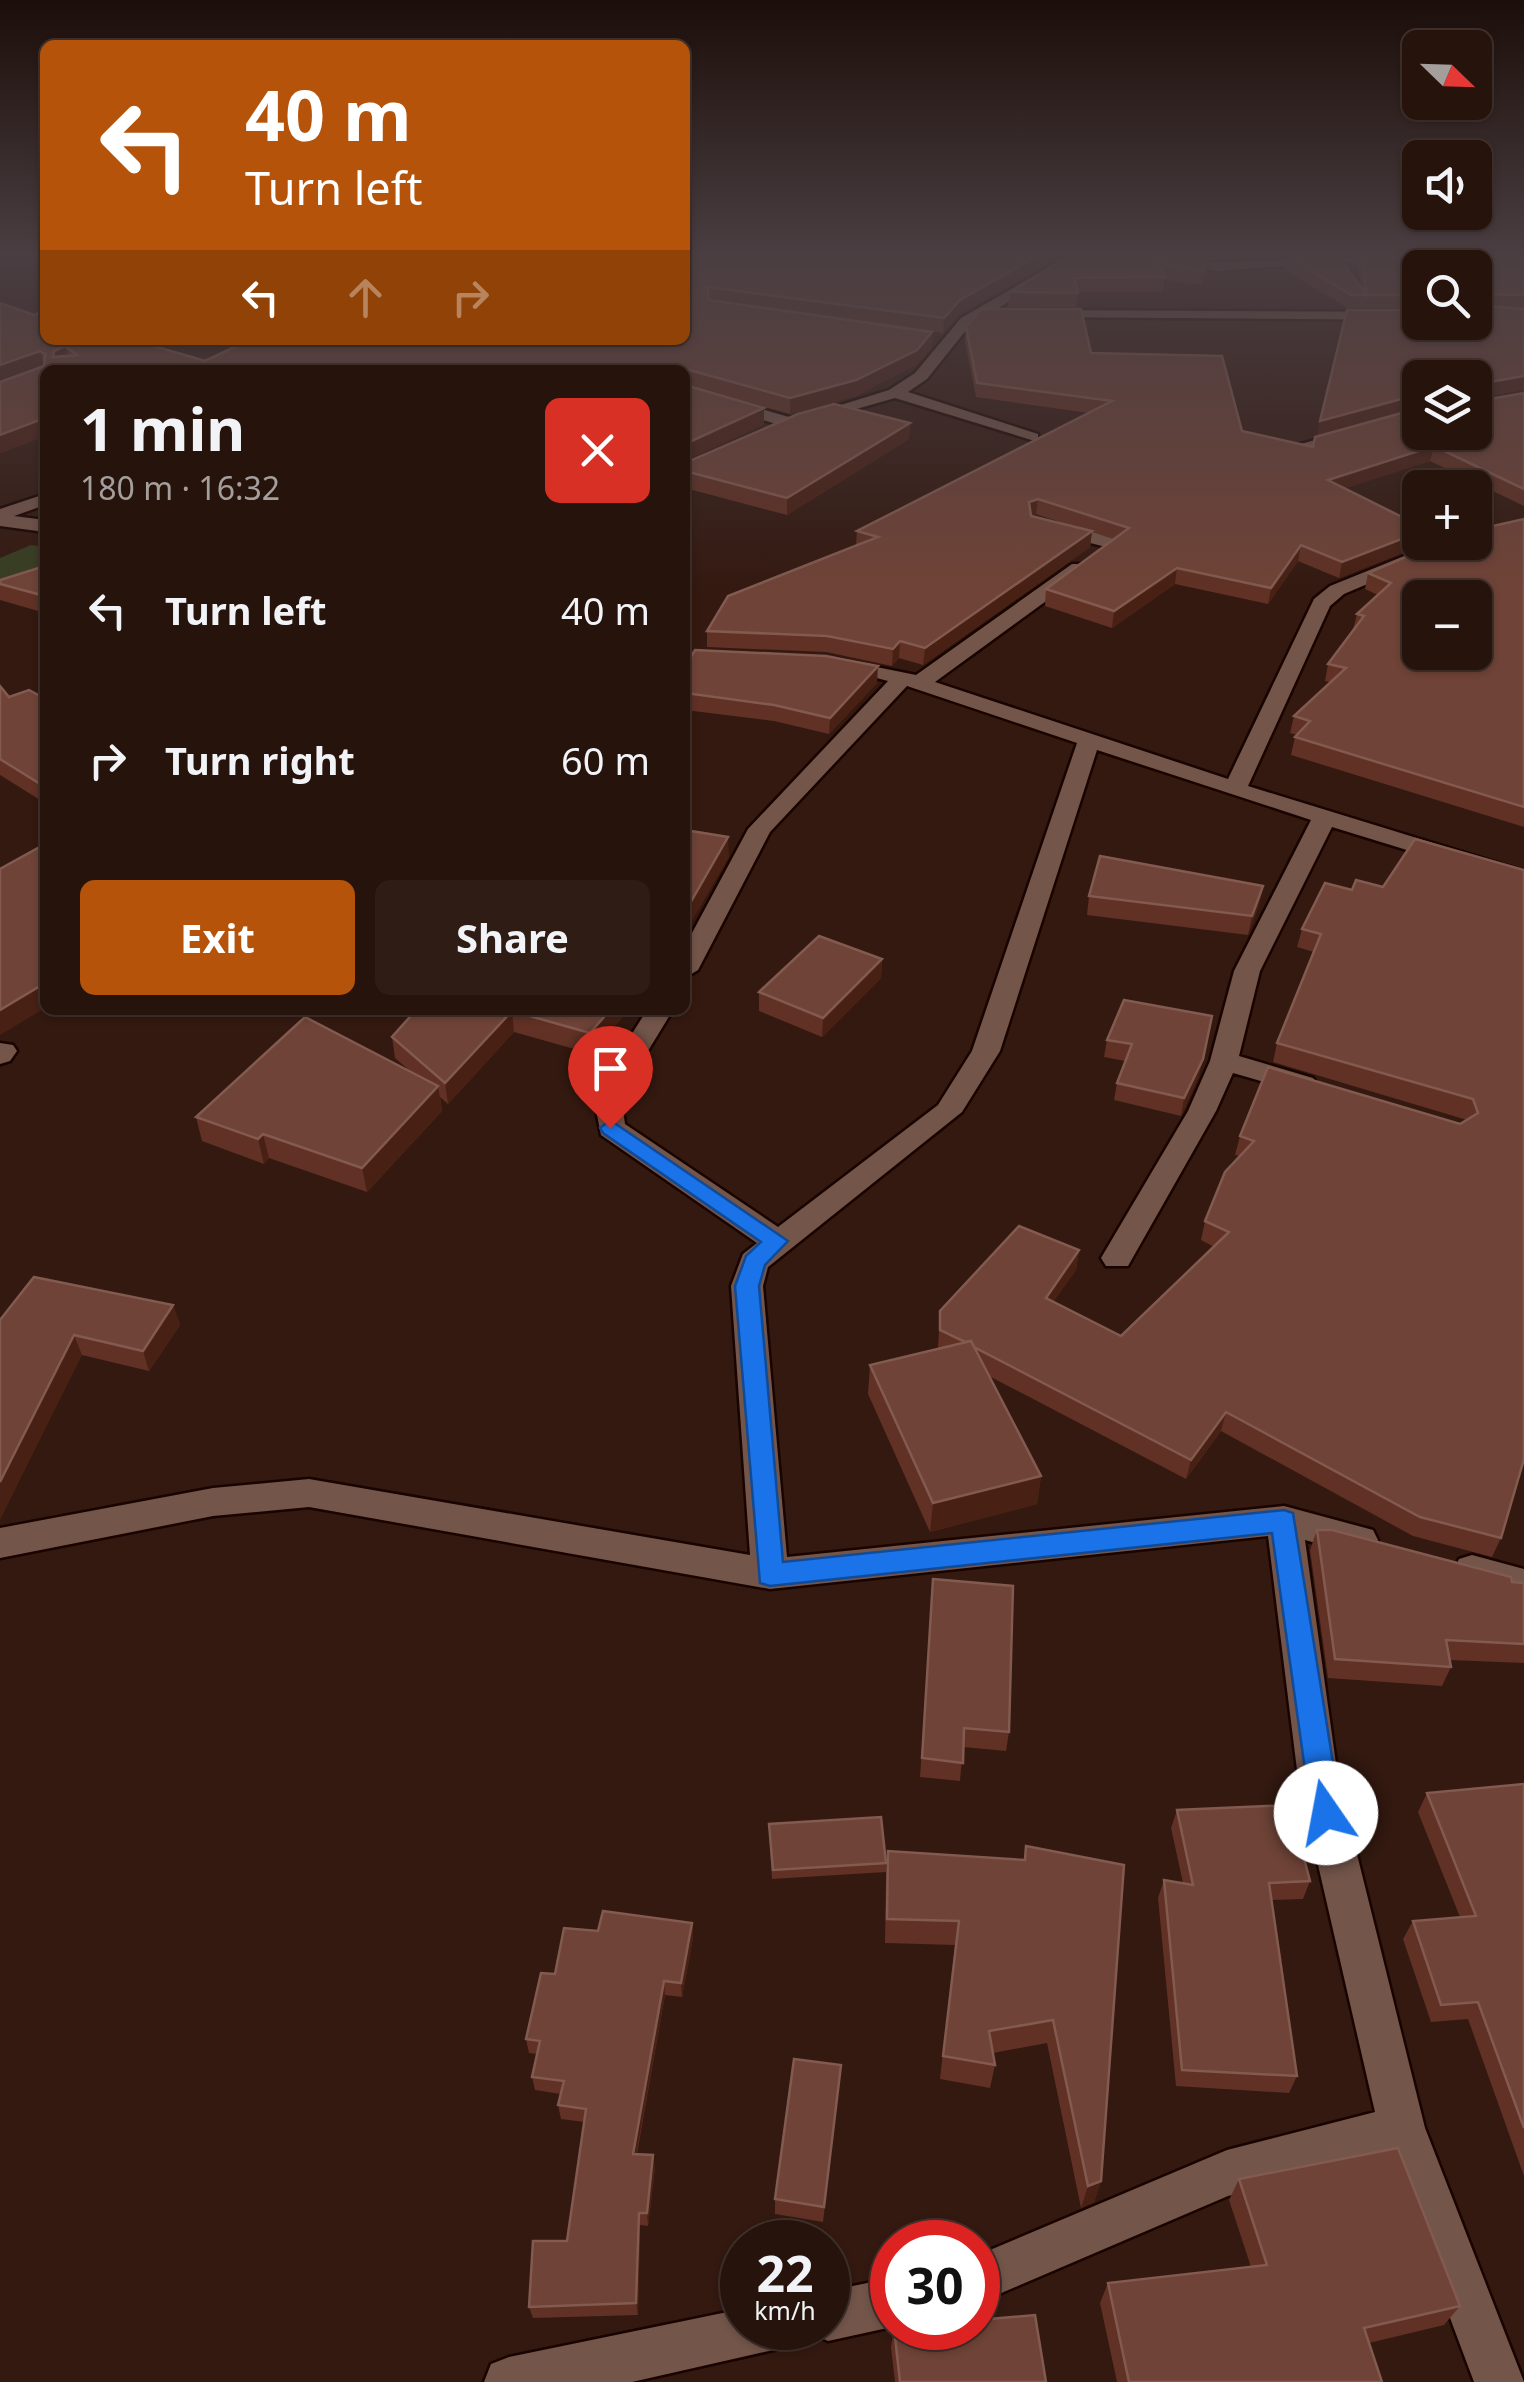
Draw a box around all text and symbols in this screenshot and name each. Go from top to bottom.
north arrow [1402,30,1492,120]
map controls [1402,30,1492,670]
text: 40 m [245,66,412,162]
icon: left [80,80,210,210]
button: sound [1402,140,1492,230]
text: Turn left [245,157,422,218]
button: search [1402,250,1492,340]
icon: left [233,270,288,325]
icon: ahead [338,270,393,325]
icon: right [443,270,498,325]
button: layers [1402,360,1492,450]
text: 1 min [80,387,245,469]
button: close [545,398,650,503]
text: 180 m · 16:32 [80,466,280,509]
button: + [1402,470,1492,560]
button: − [1402,580,1492,670]
icon: left [80,583,135,638]
text: Turn left [165,584,327,636]
text: 40 m [561,584,650,636]
icon: right [80,733,135,788]
text: Turn right [165,734,355,786]
text: 60 m [561,734,650,786]
button: Exit [80,880,355,995]
button: Share [375,880,650,995]
pin [568,1026,653,1129]
icon: arrive [583,1041,638,1096]
position arrow [1274,1761,1378,1865]
speed limit sign: 30 [870,2220,1000,2350]
text: 22 [756,2239,814,2307]
text: km/h [754,2293,816,2327]

